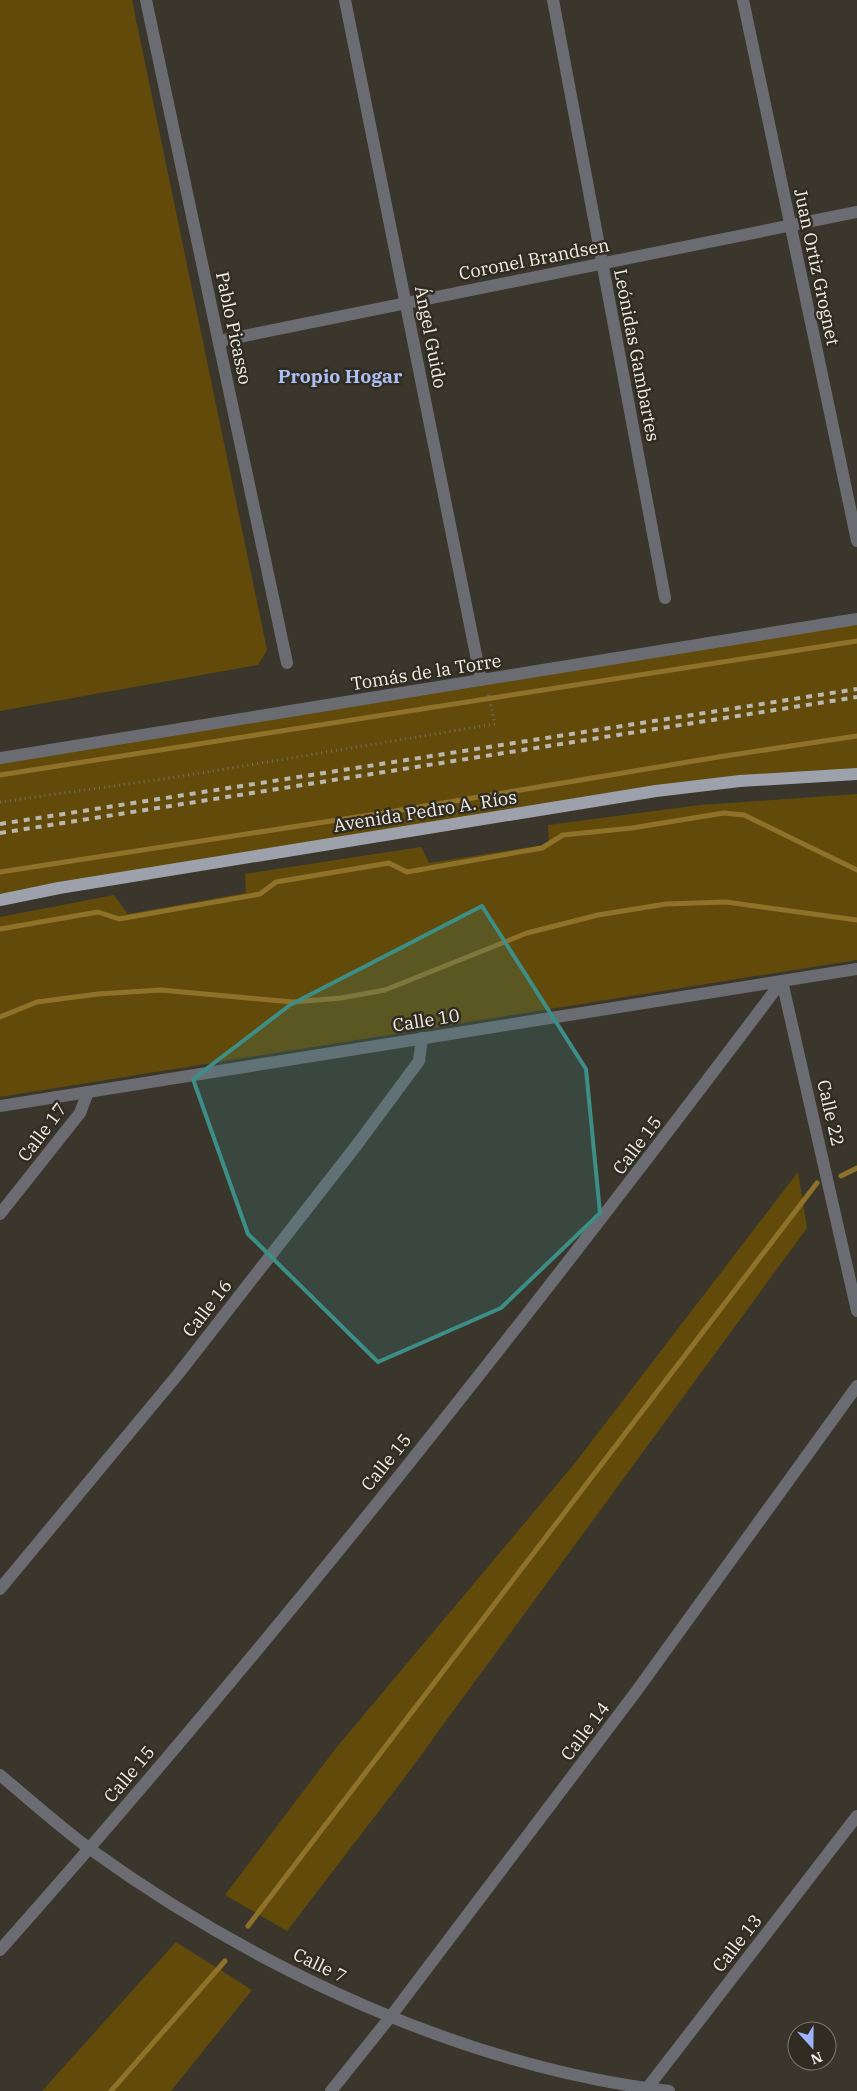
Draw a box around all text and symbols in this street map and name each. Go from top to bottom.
street label: Juan Ortiz Grognet [789,187,845,347]
street label: Coronel Brandsen [457,233,611,285]
street label: Leónidas Gambartes [609,267,665,443]
street label: Pablo Picasso [211,270,257,386]
street label: Ángel Guido [410,284,452,390]
district label: Propio Hogar [278,364,403,388]
street label: Tomás de la Torre [349,649,503,695]
street label: Avenida Pedro A. Ríos [332,785,518,837]
street label: Calle 10 [391,1003,461,1037]
street label: Calle 22 [812,1077,850,1149]
street label: Calle 17 [12,1098,72,1166]
street label: Calle 15 [607,1111,667,1179]
street label: Calle 16 [177,1274,237,1342]
street label: Calle 15 [356,1429,416,1495]
street label: Calle 14 [555,1697,615,1765]
street label: Calle 15 [98,1741,160,1807]
street label: Calle 13 [707,1909,767,1977]
street label: Calle 7 [289,1942,351,1988]
north arrow [787,2021,837,2071]
text: N [808,2048,825,2069]

